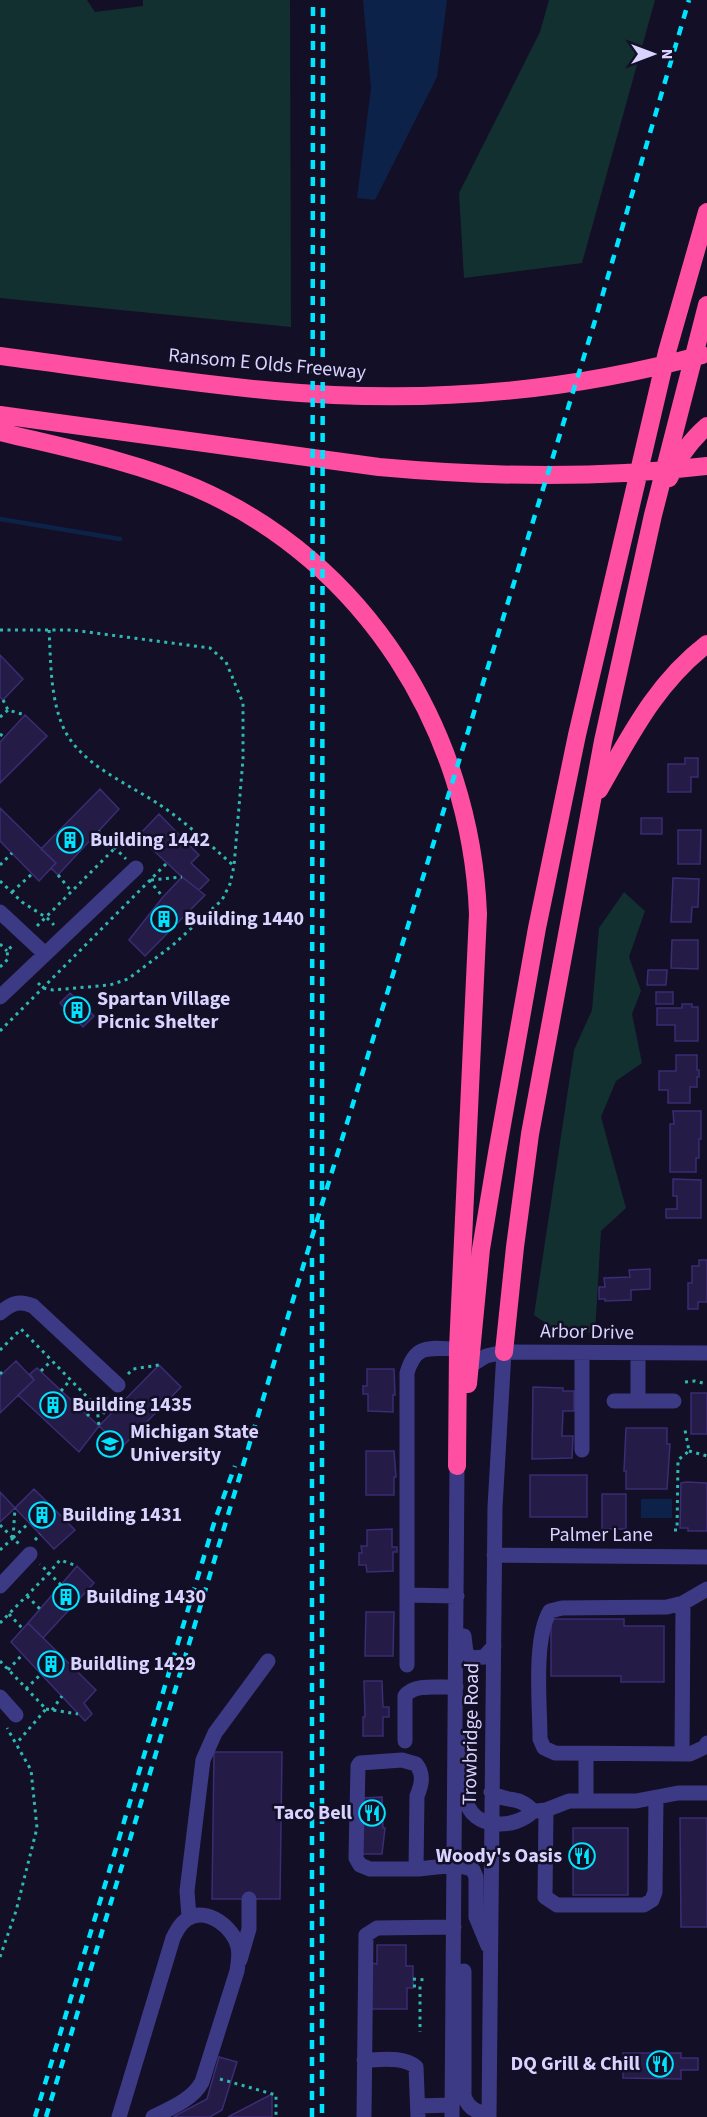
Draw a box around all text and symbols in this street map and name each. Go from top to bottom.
north arrow [623,24,683,84]
text: N [656,49,678,59]
street label: Ransom E Olds Freeway [167,341,368,387]
building icon: Building 1442 [55,825,85,855]
place label: Building 1442 [90,826,210,854]
building icon: Building 1440 [149,904,179,934]
place label: Building 1440 [184,905,304,933]
place label: Spartan Village Picnic Shelter [97,985,230,1036]
building icon: Spartan Village Picnic Shelter [62,995,92,1025]
street label: Arbor Drive [540,1317,634,1347]
building icon: Building 1435 [38,1390,68,1420]
place label: Building 1435 [72,1391,192,1419]
place label: Michigan State University [130,1418,259,1469]
school or university icon: Michigan State University [95,1429,125,1459]
building icon: Building 1431 [27,1500,57,1530]
place label: Building 1431 [62,1501,182,1529]
street label: Palmer Lane [549,1521,653,1549]
building icon: Building 1430 [51,1582,81,1612]
place label: Building 1430 [86,1583,206,1611]
building icon: Buildling 1429 [36,1649,66,1679]
place label: Buildling 1429 [70,1650,196,1678]
street label: Trowbridge Road [456,1663,486,1805]
restaurant icon: Taco Bell [357,1798,387,1828]
place label: Taco Bell [274,1799,352,1827]
restaurant icon: Woody's Oasis [567,1841,597,1871]
place label: Woody's Oasis [436,1842,562,1870]
restaurant icon: DQ Grill & Chill [645,2049,675,2079]
place label: DQ Grill & Chill [511,2050,640,2078]

